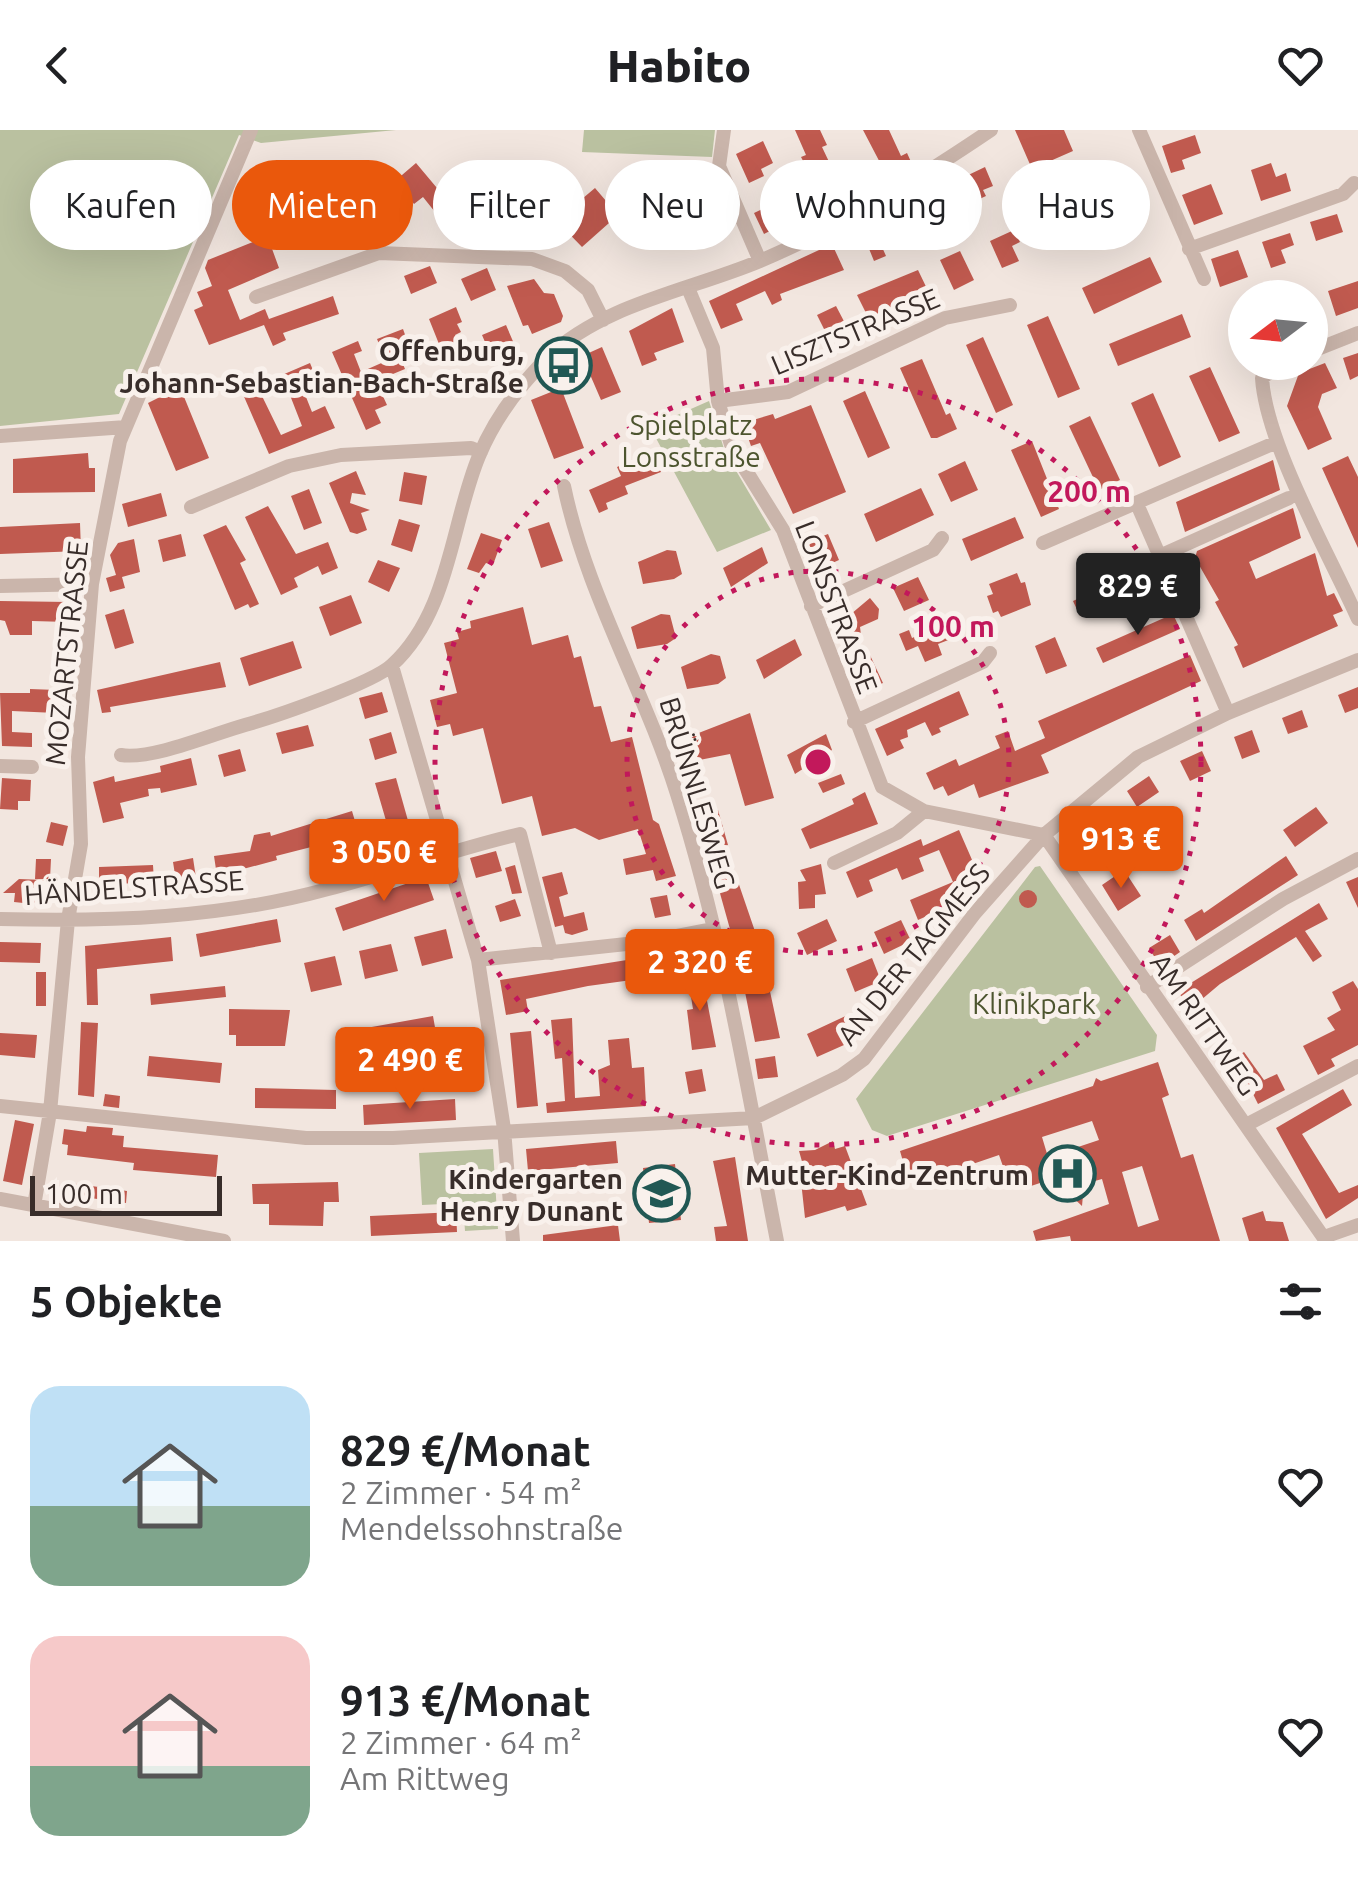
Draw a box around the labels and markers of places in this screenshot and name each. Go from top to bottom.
place label: Offenburg, Johann-Sebastian-Bach-Straße [120,335,524,398]
bus stop icon: Offenburg, Johann-Sebastian-Bach-Straße [533,336,593,396]
pin: 829 € [1068,553,1208,638]
centre of rings [800,744,836,780]
pin: 913 € [1051,806,1191,891]
pin: 3 050 € [292,819,476,904]
pin: 2 320 € [608,929,792,1014]
pin: 2 490 € [318,1027,502,1112]
hospital icon: Mutter-Kind-Zentrum [1038,1144,1098,1204]
place label: Mutter-Kind-Zentrum [745,1159,1029,1190]
place label: Kindergarten Henry Dunant [440,1163,623,1226]
school or university icon: Kindergarten Henry Dunant [632,1164,692,1224]

